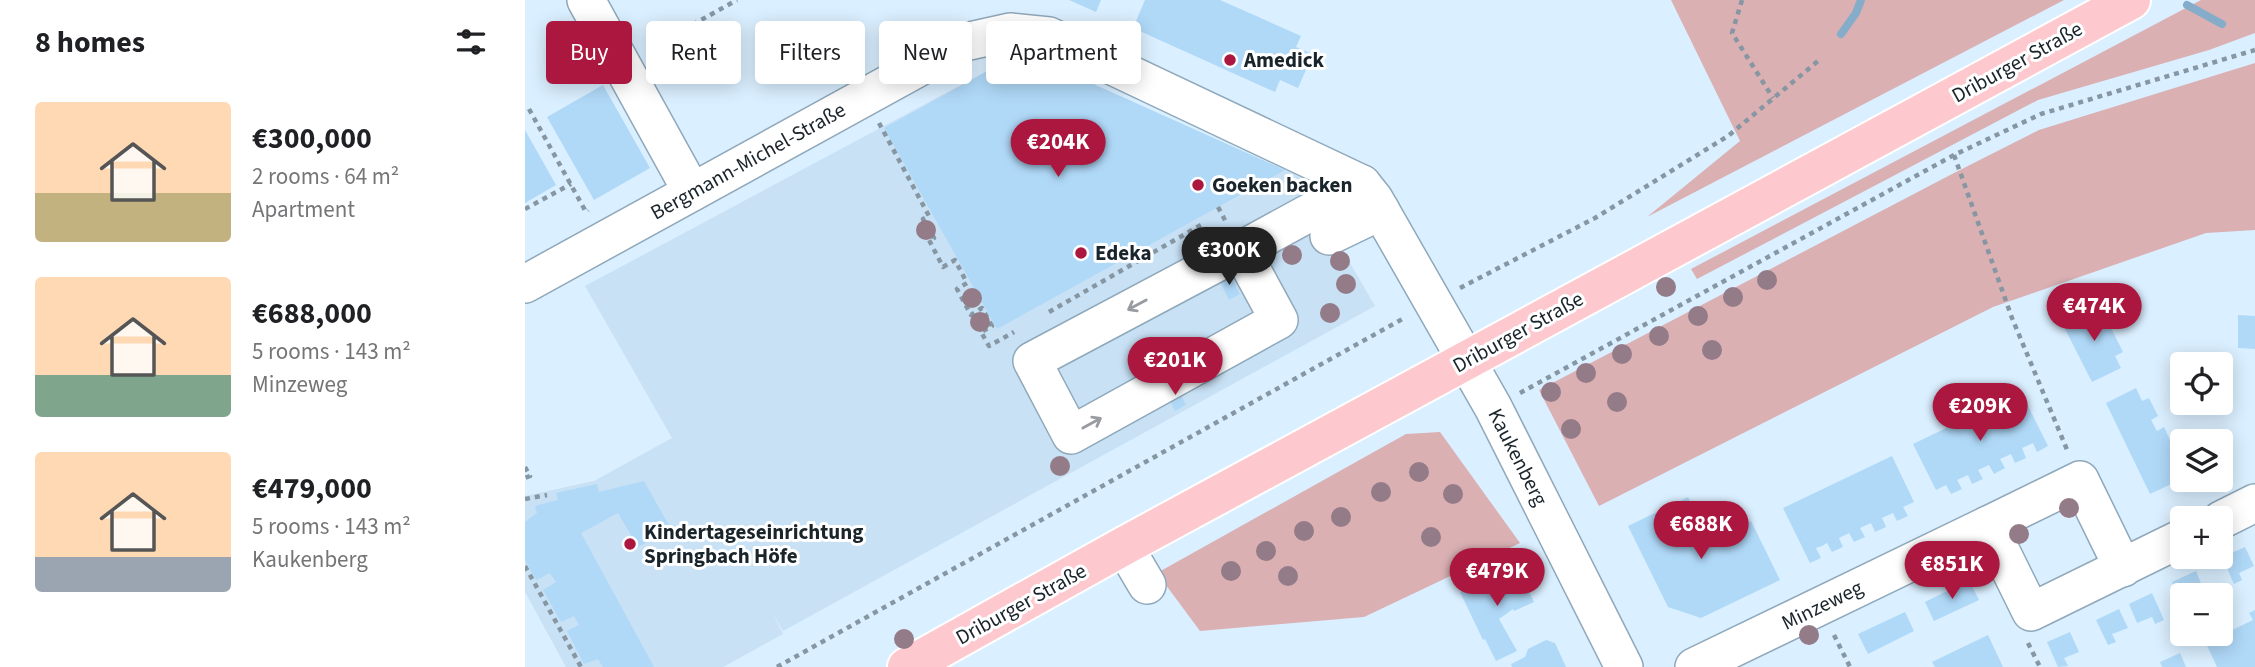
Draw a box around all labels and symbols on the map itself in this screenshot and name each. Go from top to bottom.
street label: Driburger Straße [1946,14,2088,110]
place label: Amedick [1243,45,1325,75]
marker: Amedick [1222,52,1238,68]
street label: Bergmann-Michel-Straße [645,95,851,227]
pin: €204K [1009,120,1107,179]
place label: Goeken backen [1212,170,1352,200]
marker: Goeken backen [1190,177,1206,193]
pin: €300K [1180,228,1278,287]
place label: Edeka [1095,238,1152,268]
marker: Edeka [1073,245,1089,261]
street label: Driburger Straße [1447,284,1589,380]
pin: €474K [2045,284,2143,343]
one-way arrow [1128,298,1148,312]
pin: €201K [1126,338,1224,397]
pin: €209K [1931,384,2029,443]
street label: Kaukenberg [1481,403,1556,511]
one-way arrow [1082,416,1102,430]
pin: €688K [1652,502,1750,561]
place label: Kindertageseinrichtung Springbach Höfe [644,517,864,571]
marker: Kindertageseinrichtung Springbach Höfe [622,536,638,552]
pin: €851K [1903,542,2001,601]
pin: €479K [1448,548,1546,608]
street label: Driburger Straße [950,556,1092,652]
street label: Minzeweg [1776,572,1868,638]

